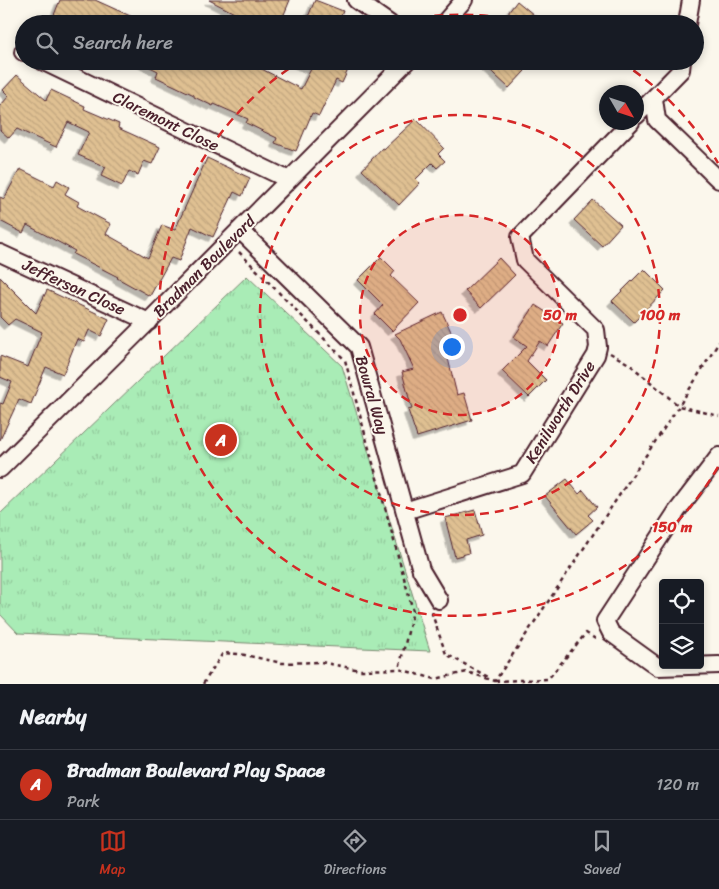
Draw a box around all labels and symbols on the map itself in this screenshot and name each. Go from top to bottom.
street label: Claremont Close [108,83,224,159]
north arrow [599,85,644,130]
street label: Bradman Boulevard [146,207,263,324]
street label: Jefferson Close [17,250,130,324]
text: 50 m [543,302,578,328]
text: 100 m [640,302,681,328]
centre of rings [451,306,469,324]
your location [439,334,465,360]
street label: Bowral Way [347,352,397,439]
street label: Kenilworth Drive [517,355,603,469]
pin: A [205,421,237,459]
text: 150 m [652,514,693,540]

